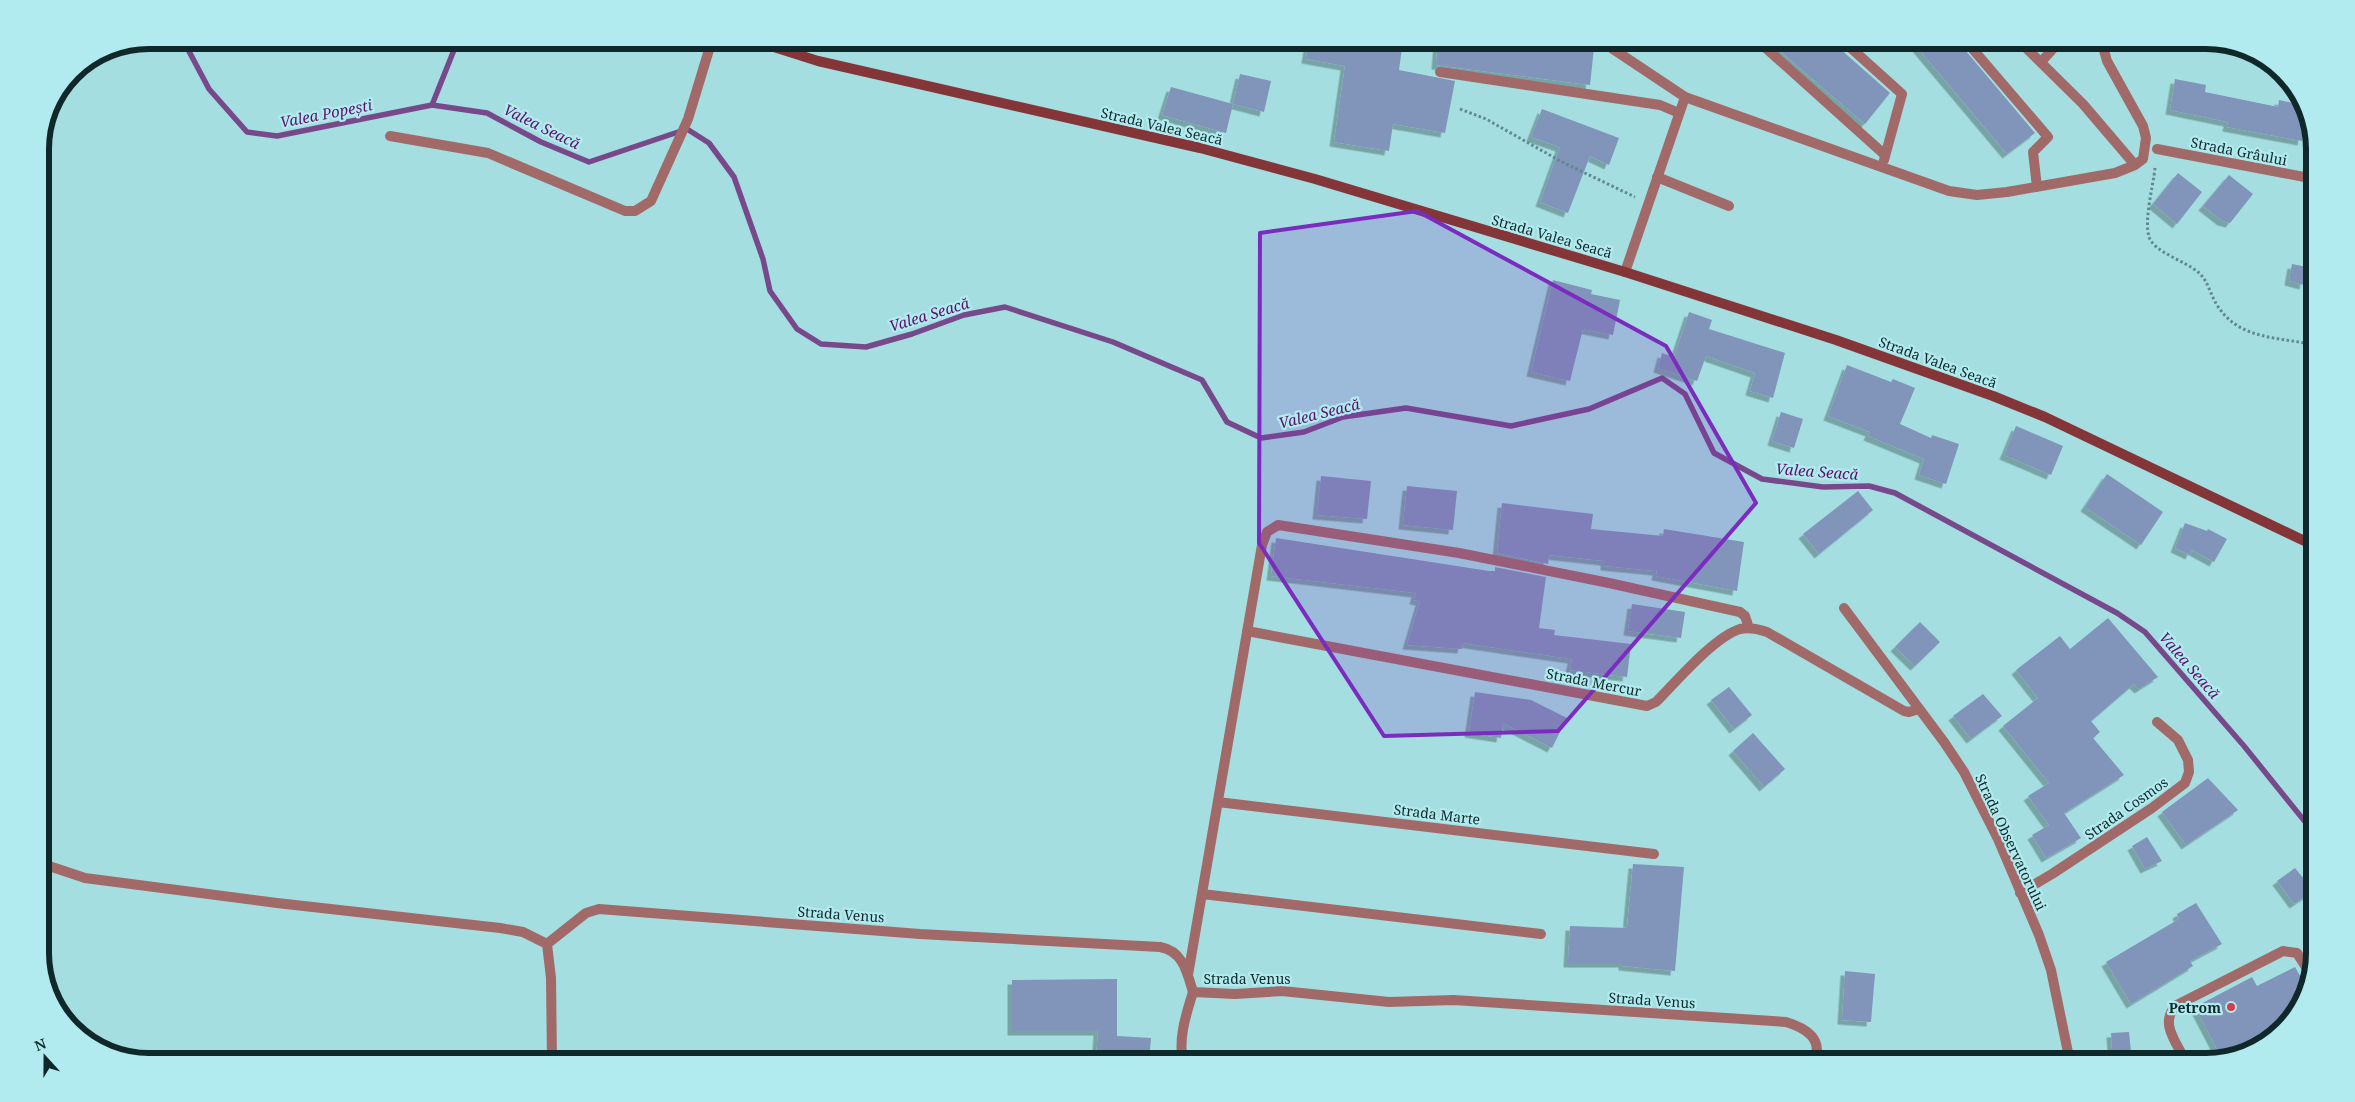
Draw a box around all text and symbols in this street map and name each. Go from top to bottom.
water label: Valea Popești [278,94,374,132]
water label: Valea Seacă [500,99,584,153]
street label: Strada Valea Seacă [1099,103,1225,149]
street label: Strada Grâului [2189,132,2289,170]
street label: Strada Valea Seacă [1490,210,1615,262]
water label: Valea Seacă [887,292,972,336]
street label: Strada Valea Seacă [1876,332,2000,392]
water label: Valea Seacă [1276,393,1362,433]
water label: Valea Seacă [1775,458,1859,484]
water label: Valea Seacă [2155,627,2225,703]
street label: Strada Mercur [1545,663,1644,701]
street label: Strada Observatorului [1971,771,2051,914]
street label: Strada Cosmos [2081,772,2171,844]
street label: Strada Marte [1393,799,1481,829]
street label: Strada Venus [797,901,885,927]
street label: Strada Venus [1203,969,1291,988]
street label: Strada Venus [1608,987,1696,1013]
place label: Petrom [2169,998,2221,1017]
marker: Petrom [2225,1001,2237,1013]
north arrow [20,1032,70,1082]
text: N [32,1034,49,1055]

